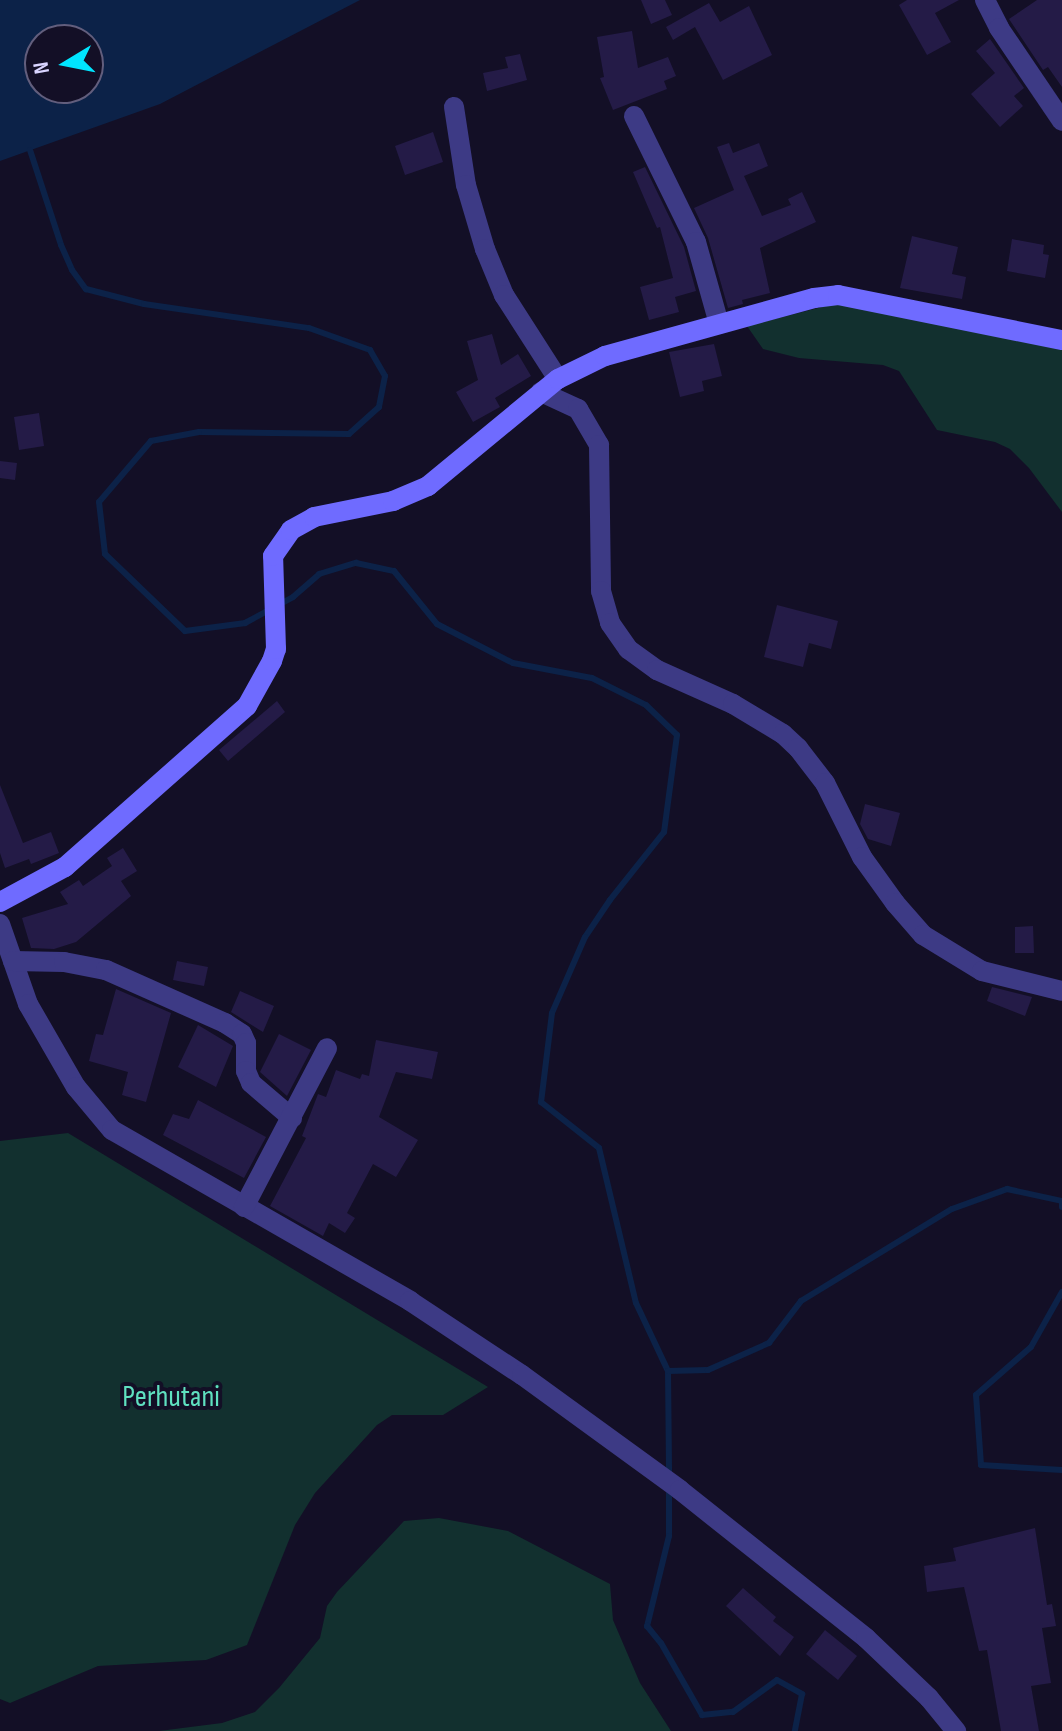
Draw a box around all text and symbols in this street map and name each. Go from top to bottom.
north arrow [24,24,104,104]
text: N [28,60,56,76]
park label: Perhutani [122,1379,220,1415]

